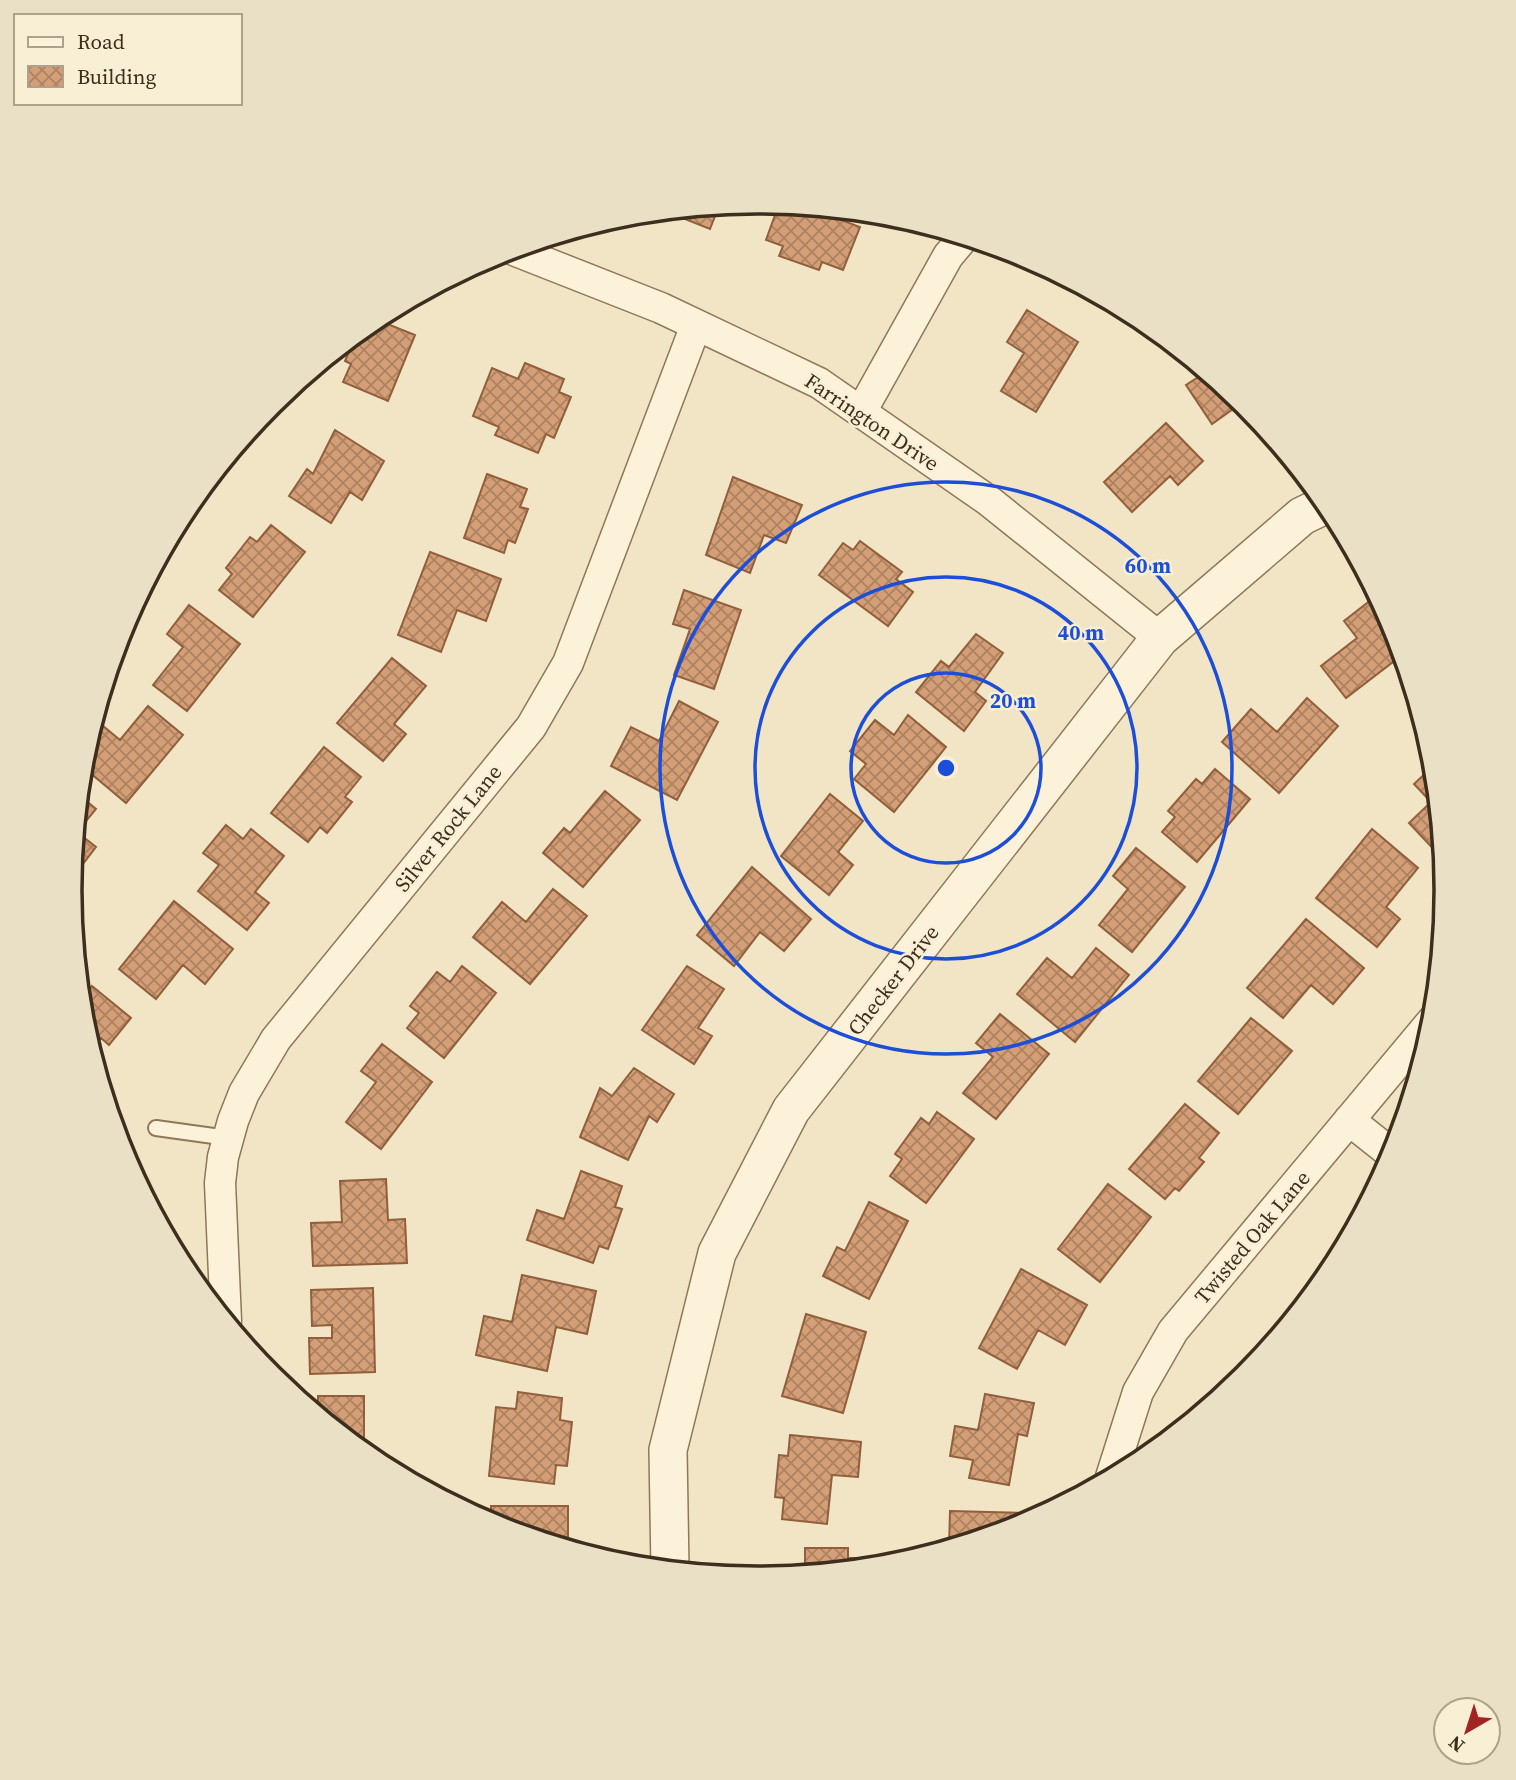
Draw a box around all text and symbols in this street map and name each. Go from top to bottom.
legend [14,14,242,105]
text: Road [77,27,125,56]
text: Building [77,62,156,91]
street label: Farrington Drive [799,366,945,478]
text: 60 m [1125,551,1171,580]
text: 40 m [1058,618,1104,647]
text: 20 m [990,686,1036,715]
centre of rings [934,756,958,780]
street label: Silver Rock Lane [388,758,508,898]
street label: Checker Drive [841,919,945,1041]
street label: Twisted Oak Lane [1188,1164,1316,1310]
north arrow [1432,1696,1502,1766]
text: N [1443,1730,1470,1759]

